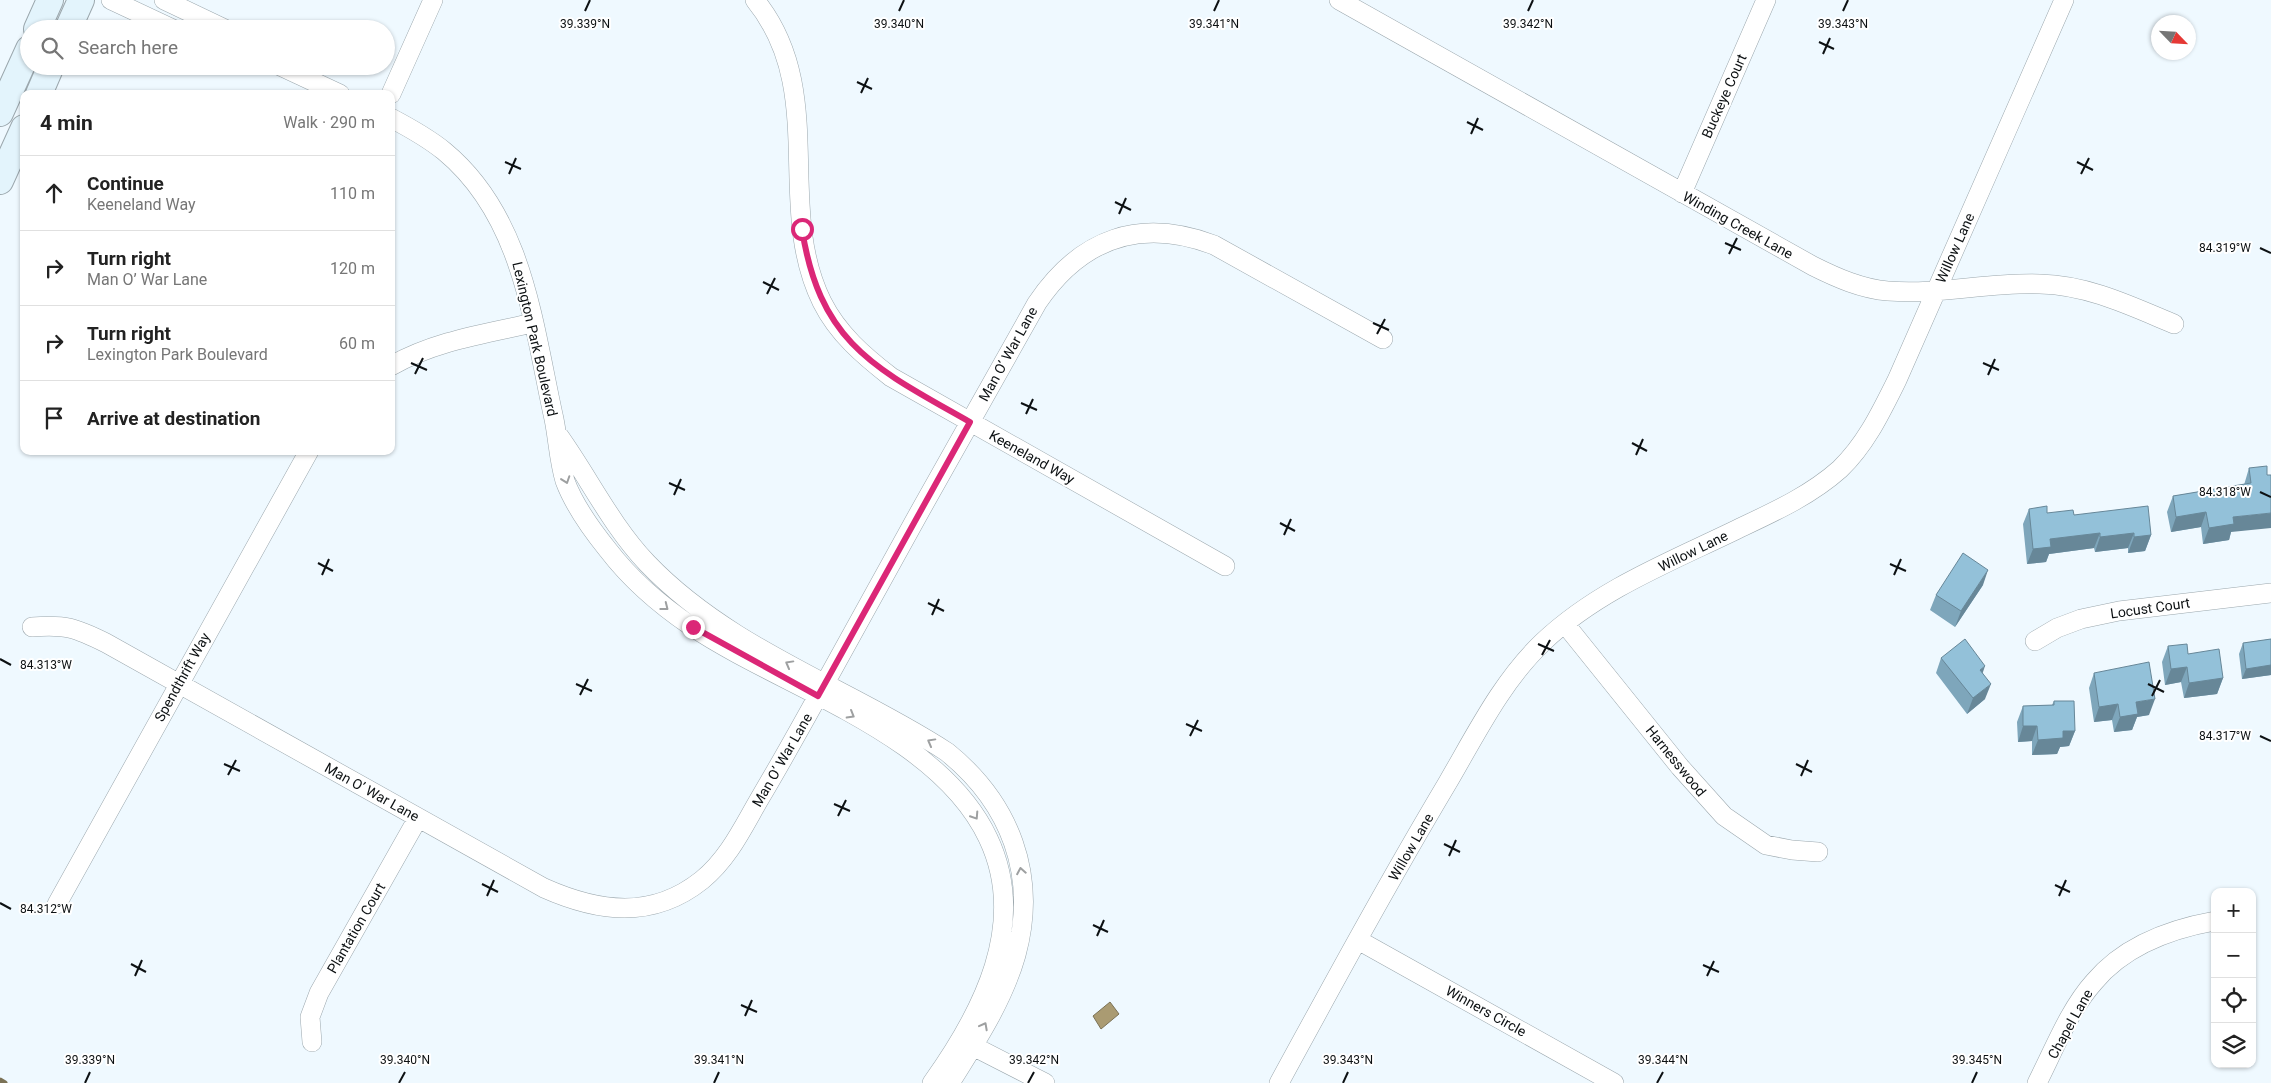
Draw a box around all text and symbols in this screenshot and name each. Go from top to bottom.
north arrow [2151,15,2196,60]
text: 39.339°N [560,17,610,31]
text: 39.340°N [874,17,924,31]
text: 39.341°N [1189,17,1239,31]
text: 39.342°N [1503,17,1553,31]
text: 39.343°N [1818,17,1868,31]
search box [20,20,395,75]
icon: search [38,34,66,62]
text: Search here [78,36,178,59]
street label: Buckeye Court [1698,51,1750,140]
text: 4 min [40,111,93,135]
text: Walk · 290 m [283,113,375,132]
text: Continue [87,172,164,195]
icon: ahead [40,179,68,207]
text: 110 m [330,184,375,203]
street label: Winding Creek Lane [1680,188,1796,262]
text: Keeneland Way [87,195,196,214]
street label: Willow Lane [1932,211,1978,285]
route start [791,218,814,241]
text: 84.319°W [2199,241,2251,255]
text: Turn right [87,247,171,270]
icon: right [40,254,68,282]
text: 120 m [330,259,375,278]
street label: Lexington Park Boulevard [509,260,561,418]
text: Man O’ War Lane [87,270,207,289]
street label: Man O’ War Lane [975,304,1041,404]
text: Turn right [87,322,171,345]
icon: right [40,329,68,357]
text: 60 m [339,334,375,353]
text: Lexington Park Boulevard [87,345,268,364]
icon: arrive [40,404,68,432]
text: Arrive at destination [87,407,260,430]
street label: Keeneland Way [987,427,1078,487]
one-way arrow [560,475,570,484]
text: 84.318°W [2199,485,2251,499]
street label: Willow Lane [1656,527,1730,575]
street label: Locust Court [2109,594,2191,622]
one-way arrow [659,601,669,610]
route end [682,616,705,639]
street label: Spendthrift Way [151,630,213,724]
text: 84.313°W [20,658,72,672]
one-way arrow [785,660,794,670]
one-way arrow [845,708,854,718]
street label: Man O’ War Lane [749,710,815,810]
street label: Harnesswood [1643,722,1709,800]
text: 84.317°W [2199,729,2251,743]
one-way arrow [928,739,937,749]
street label: Man O’ War Lane [322,759,422,825]
one-way arrow [969,811,979,820]
street label: Willow Lane [1385,811,1437,883]
one-way arrow [1016,867,1026,876]
street label: Plantation Court [324,880,388,976]
map controls [2211,888,2256,1068]
button: + [2211,888,2256,933]
text: 84.312°W [20,902,72,916]
button: − [2211,933,2256,978]
button: locate [2211,978,2256,1023]
street label: Winners Circle [1443,982,1529,1040]
street label: Chapel Lane [2044,986,2096,1062]
one-way arrow [978,1022,988,1031]
button: layers [2211,1023,2256,1068]
text: 39.339°N [65,1053,115,1067]
text: 39.340°N [380,1053,430,1067]
text: 39.341°N [694,1053,744,1067]
text: 39.342°N [1009,1053,1059,1067]
text: 39.343°N [1323,1053,1373,1067]
text: 39.344°N [1638,1053,1688,1067]
text: 39.345°N [1952,1053,2002,1067]

